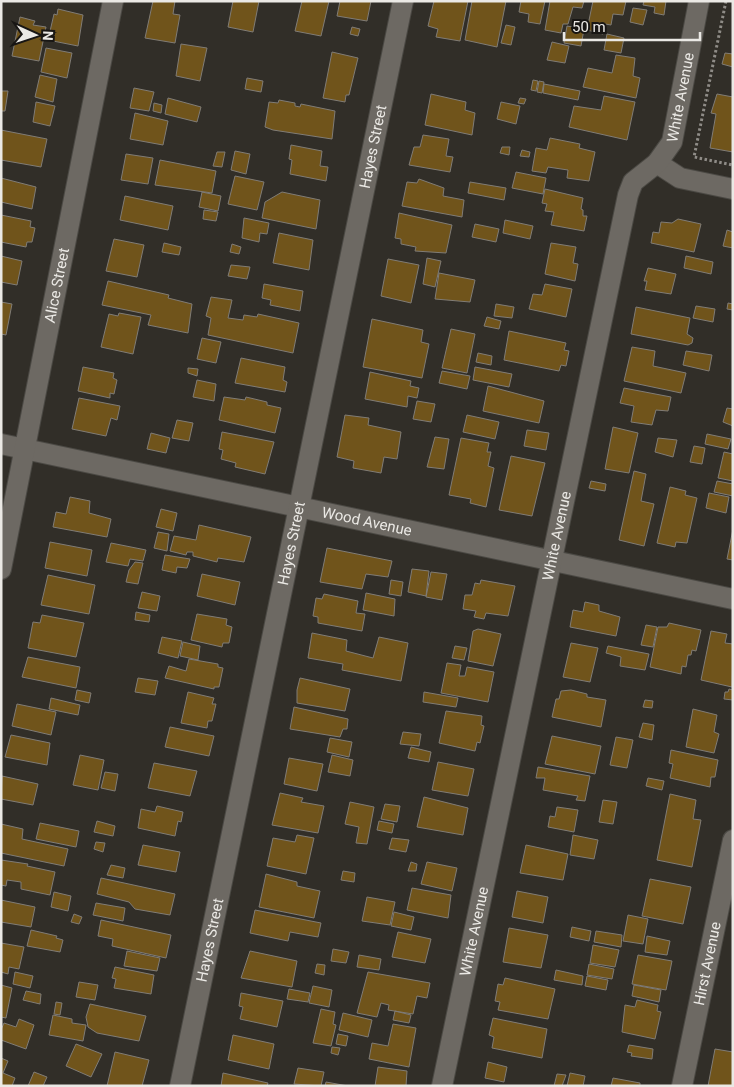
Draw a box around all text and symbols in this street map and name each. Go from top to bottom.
north arrow [10,10,60,60]
scale bar [564,10,700,42]
text: 50 m [572,18,606,36]
text: N [40,30,56,41]
street label: White Avenue [663,51,698,144]
street label: Hayes Street [356,103,390,190]
street label: Alice Street [41,246,73,325]
street label: White Avenue [539,489,575,582]
street label: Hayes Street [274,500,309,587]
street label: Wood Avenue [320,503,414,540]
street label: White Avenue [456,885,492,978]
street label: Hayes Street [193,897,227,983]
street label: Hirst Avenue [690,920,725,1007]

